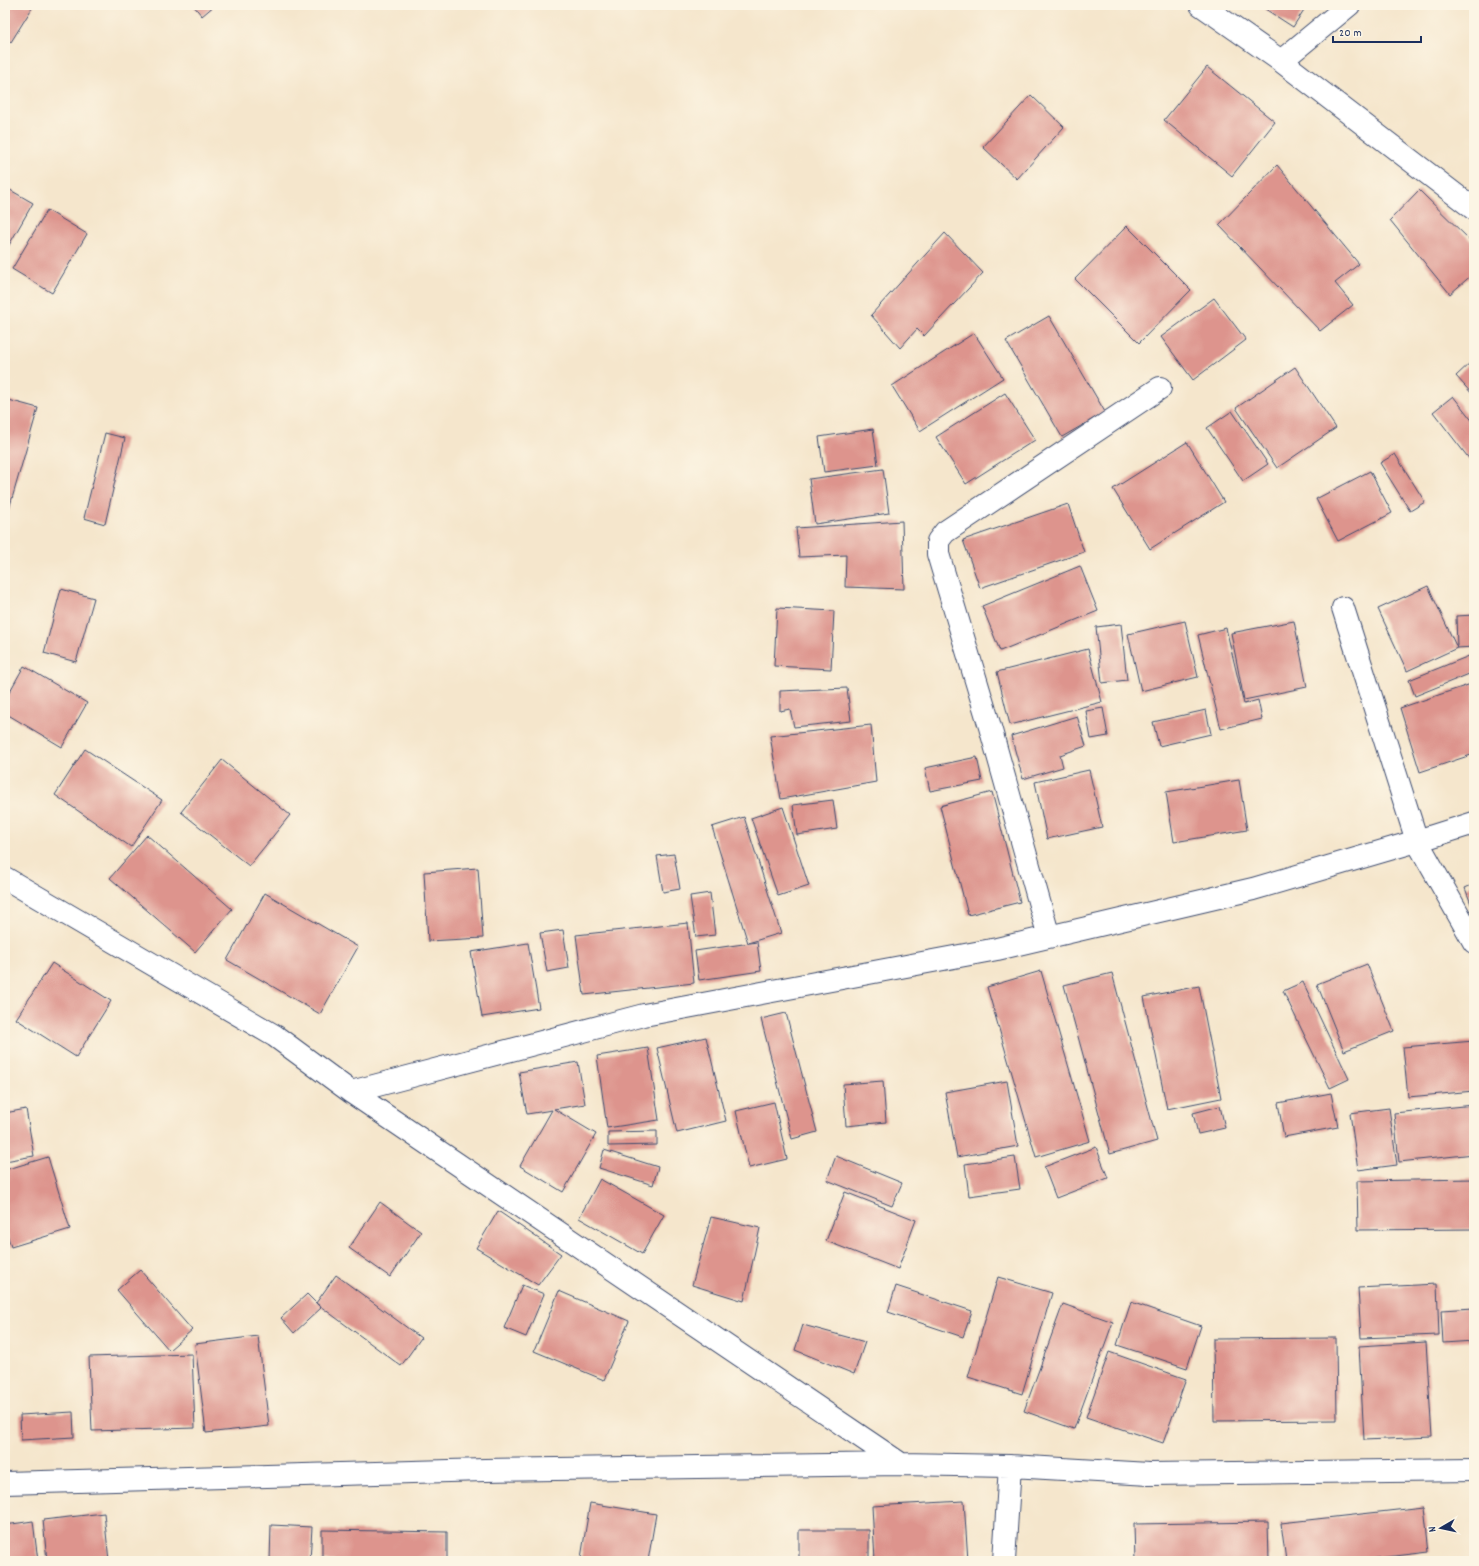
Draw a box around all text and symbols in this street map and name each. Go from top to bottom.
scale bar [1333,18,1421,44]
text: 20 m [1339,25,1362,42]
north arrow [1421,1508,1461,1548]
text: N [1425,1525,1441,1533]

